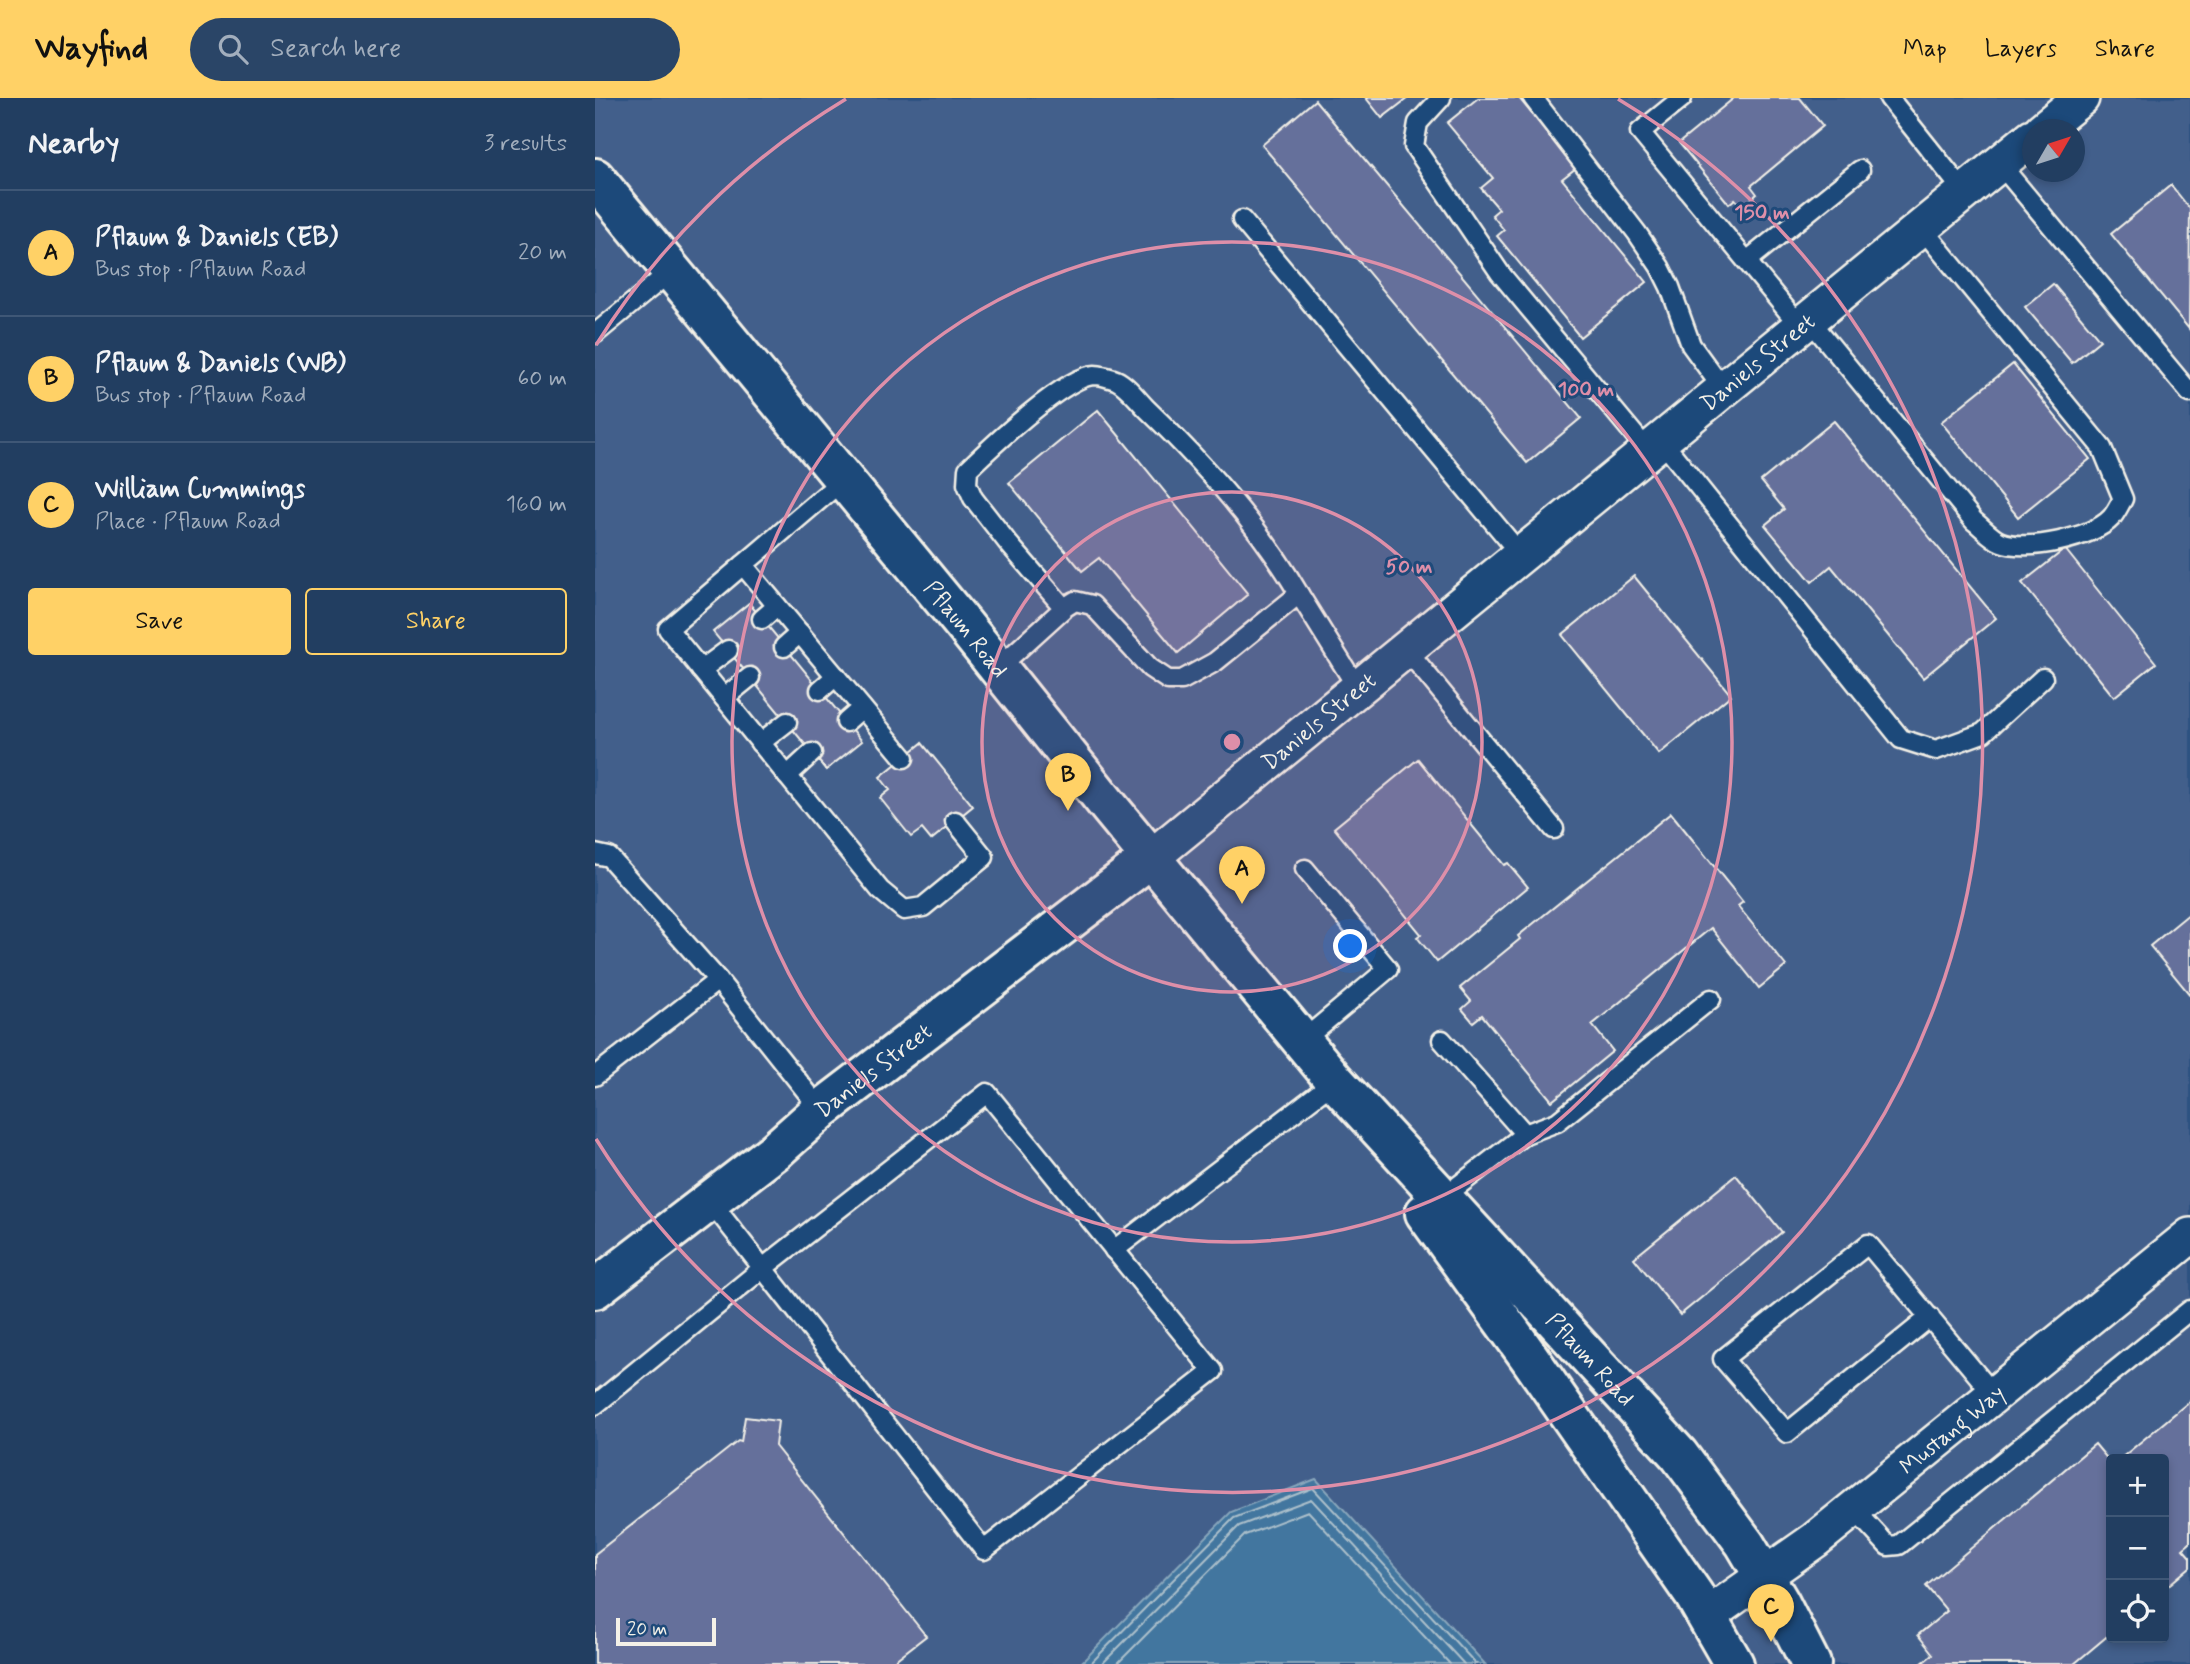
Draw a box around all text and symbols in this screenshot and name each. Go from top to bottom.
search box [190,18,680,81]
text: Wayfind [35,27,148,71]
icon: search [214,30,252,68]
text: Search here [270,32,401,66]
text: Map [1903,34,1947,65]
text: Layers [1985,34,2057,65]
text: Share [2095,34,2155,65]
north arrow [2022,119,2085,182]
text: Nearby [28,124,119,163]
text: 3 results [484,129,567,159]
text: 150 m [1734,199,1790,227]
text: Pflaum & Daniels (EB) [95,221,338,255]
text: A [43,238,59,268]
text: 20 m [518,238,567,268]
text: Bus stop · Pflaum Road [95,255,306,285]
street label: Daniels Street [1695,308,1822,419]
text: Pflaum & Daniels (WB) [95,347,346,381]
text: B [44,364,58,394]
text: 60 m [518,364,567,394]
text: 100 m [1558,376,1614,404]
text: Bus stop · Pflaum Road [95,381,306,411]
text: William Cummings [95,473,305,507]
text: C [43,490,59,520]
text: 160 m [506,490,567,520]
text: Place · Pflaum Road [95,507,281,537]
text: 50 m [1386,553,1433,581]
street label: Pflaum Road [916,575,1013,685]
button: Save [28,588,291,655]
button: Share [305,588,567,655]
street label: Daniels Street [1256,667,1383,778]
centre of rings [1220,730,1244,754]
pin: B [1045,753,1091,811]
pin: A [1219,846,1265,904]
your location [1333,929,1367,963]
street label: Daniels Street [810,1017,939,1126]
street label: Pflaum Road [1538,1307,1640,1414]
street label: Mustang Way [1894,1379,2012,1483]
map controls [2106,1454,2169,1643]
button: + [2106,1454,2169,1517]
button: − [2106,1517,2169,1580]
button: locate [2106,1580,2169,1643]
pin: C [1748,1584,1794,1642]
scale bar [616,1615,716,1647]
text: 20 m [627,1617,667,1642]

